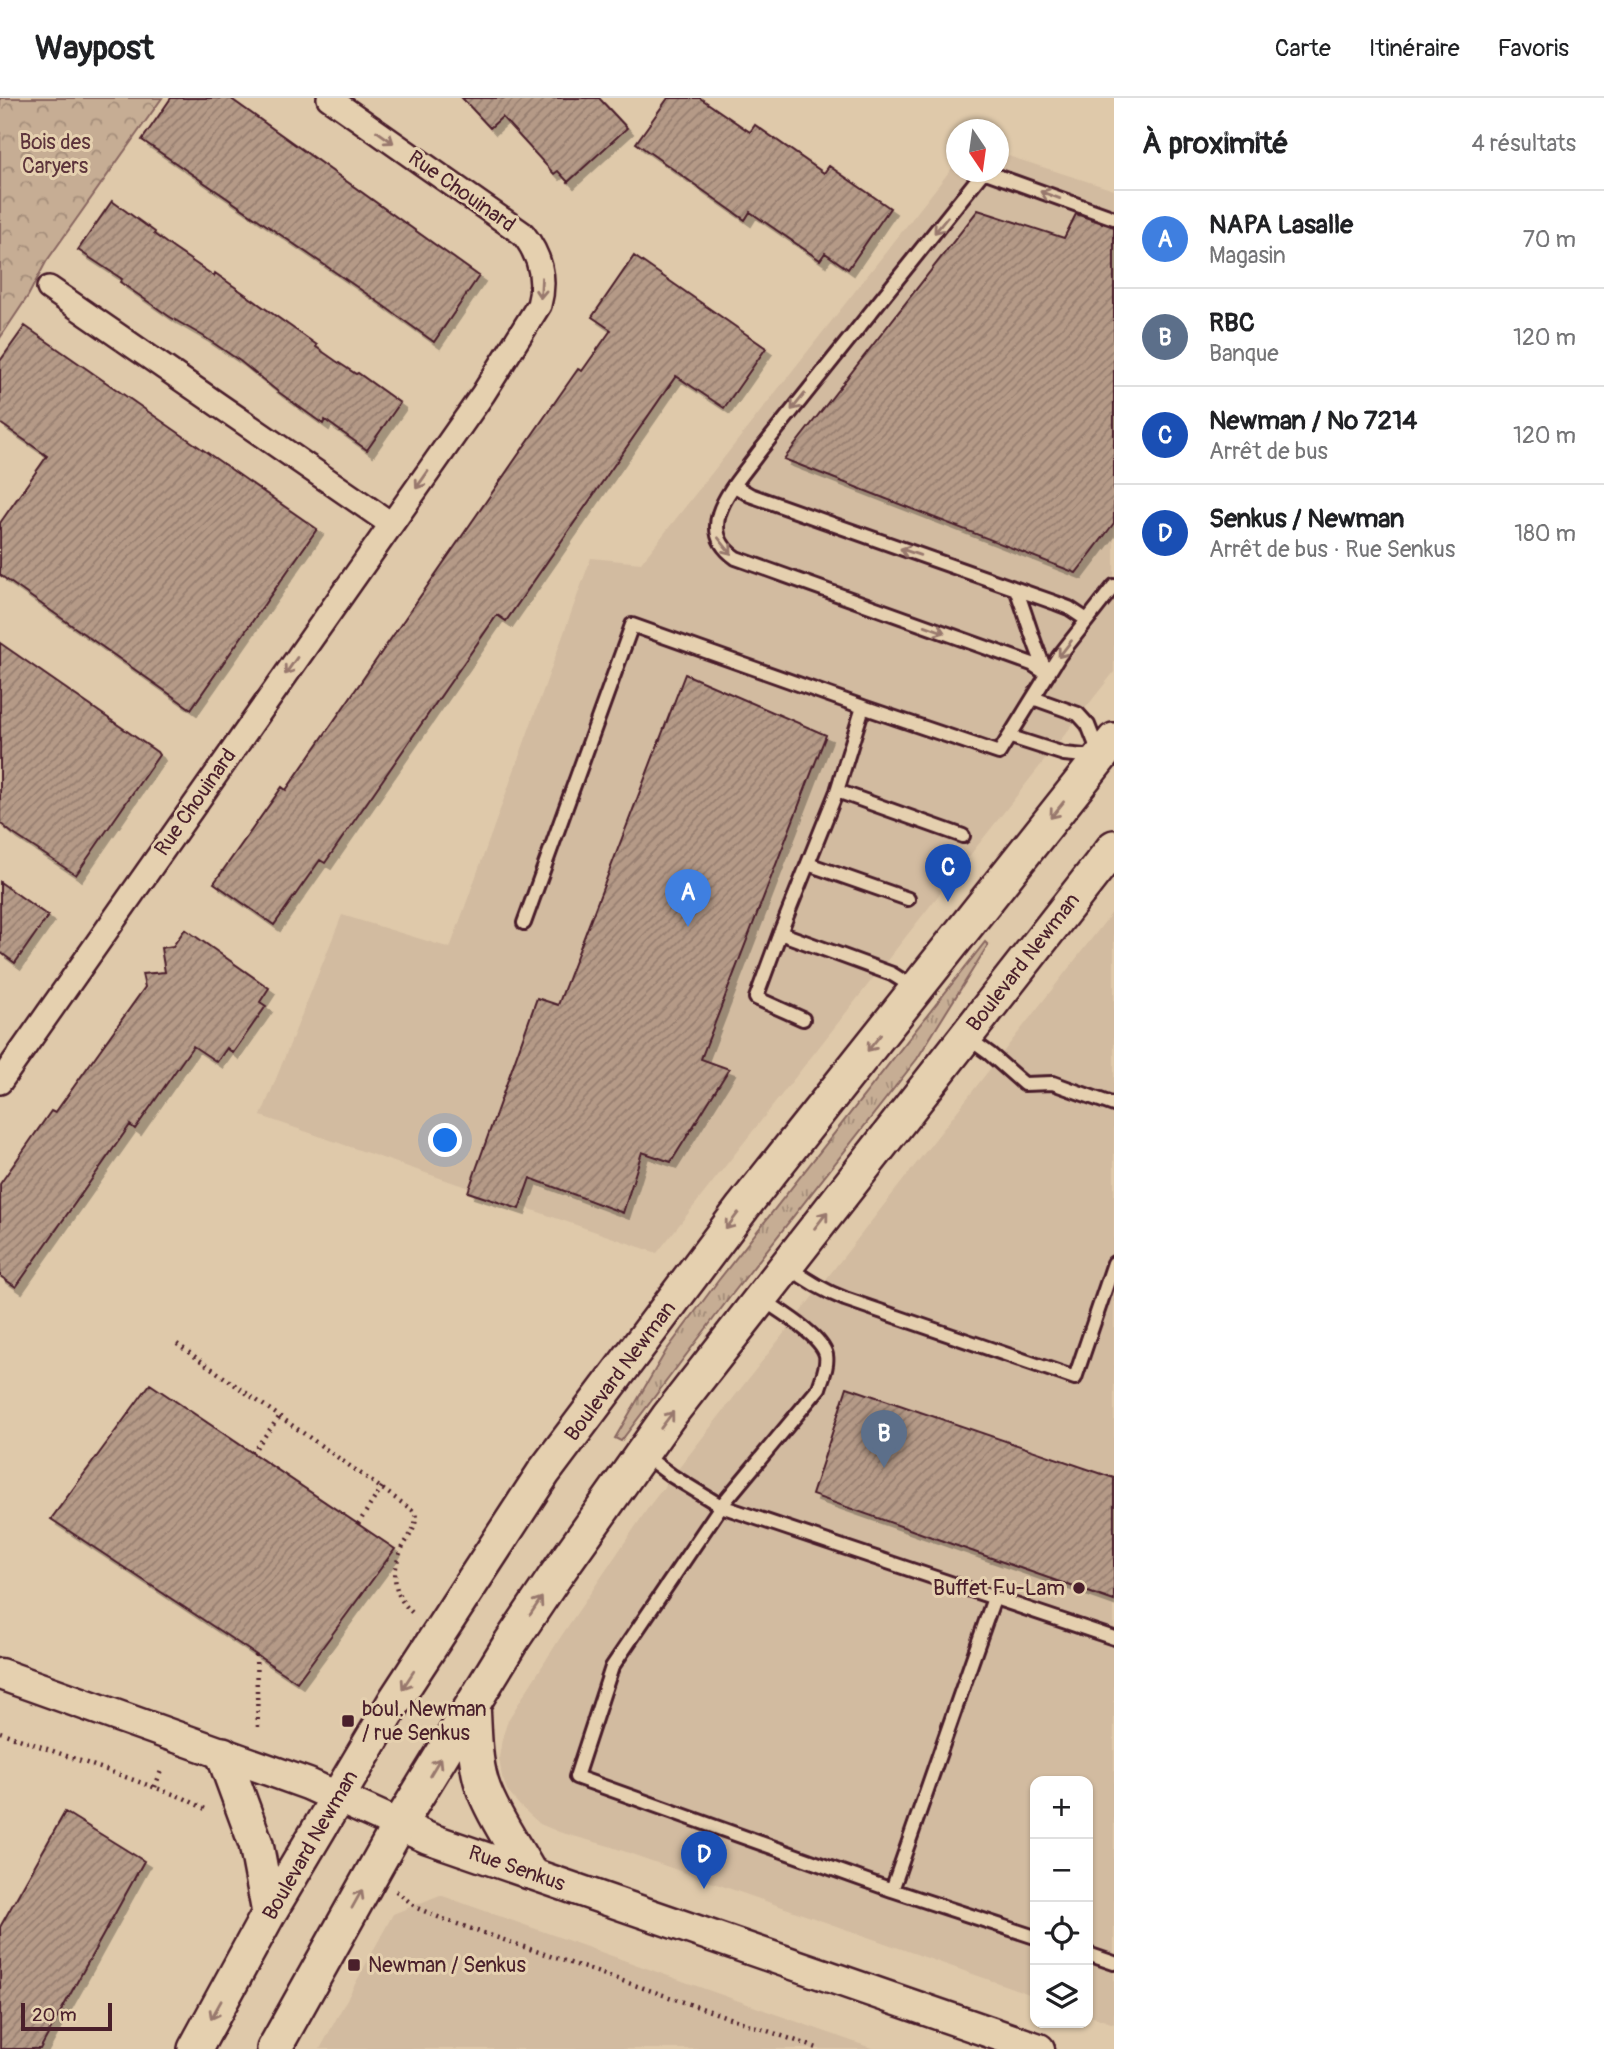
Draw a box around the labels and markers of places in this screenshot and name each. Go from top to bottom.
pin: C [925,844,971,902]
pin: A [665,869,711,927]
pin: B [861,1410,907,1468]
place label: Buffet Fu-Lam [933,1575,1065,1602]
marker: Buffet Fu-Lam [1071,1580,1087,1596]
place label: boul. Newman / rue Senkus [362,1696,487,1747]
marker: boul. Newman / rue Senkus [340,1713,356,1729]
pin: D [681,1831,727,1889]
place label: Newman / Senkus [368,1952,526,1979]
marker: Newman / Senkus [346,1957,362,1973]

